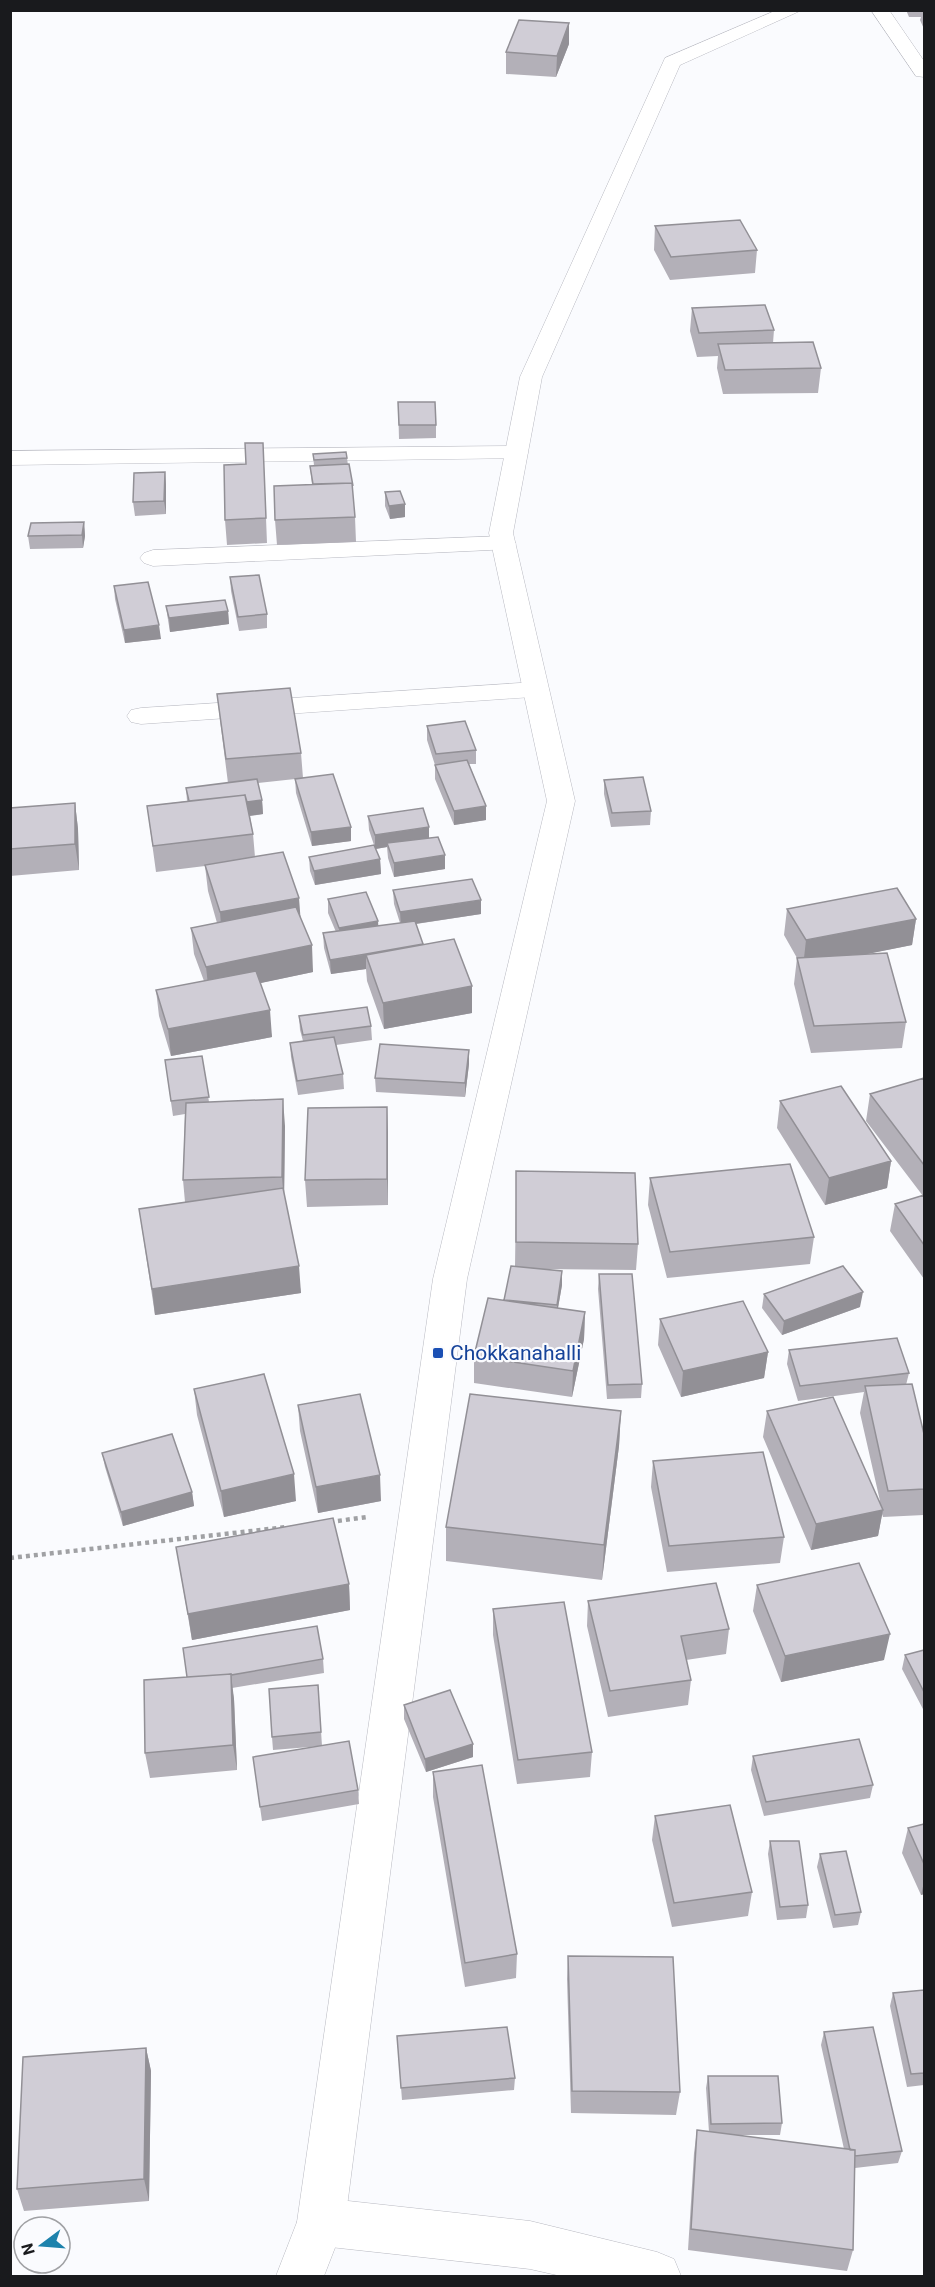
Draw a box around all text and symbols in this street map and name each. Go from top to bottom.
place label: Chokkanahalli [450,1341,581,1365]
marker: Chokkanahalli [431,1346,445,1360]
north arrow [12,2215,72,2275]
text: N [17,2241,39,2257]

